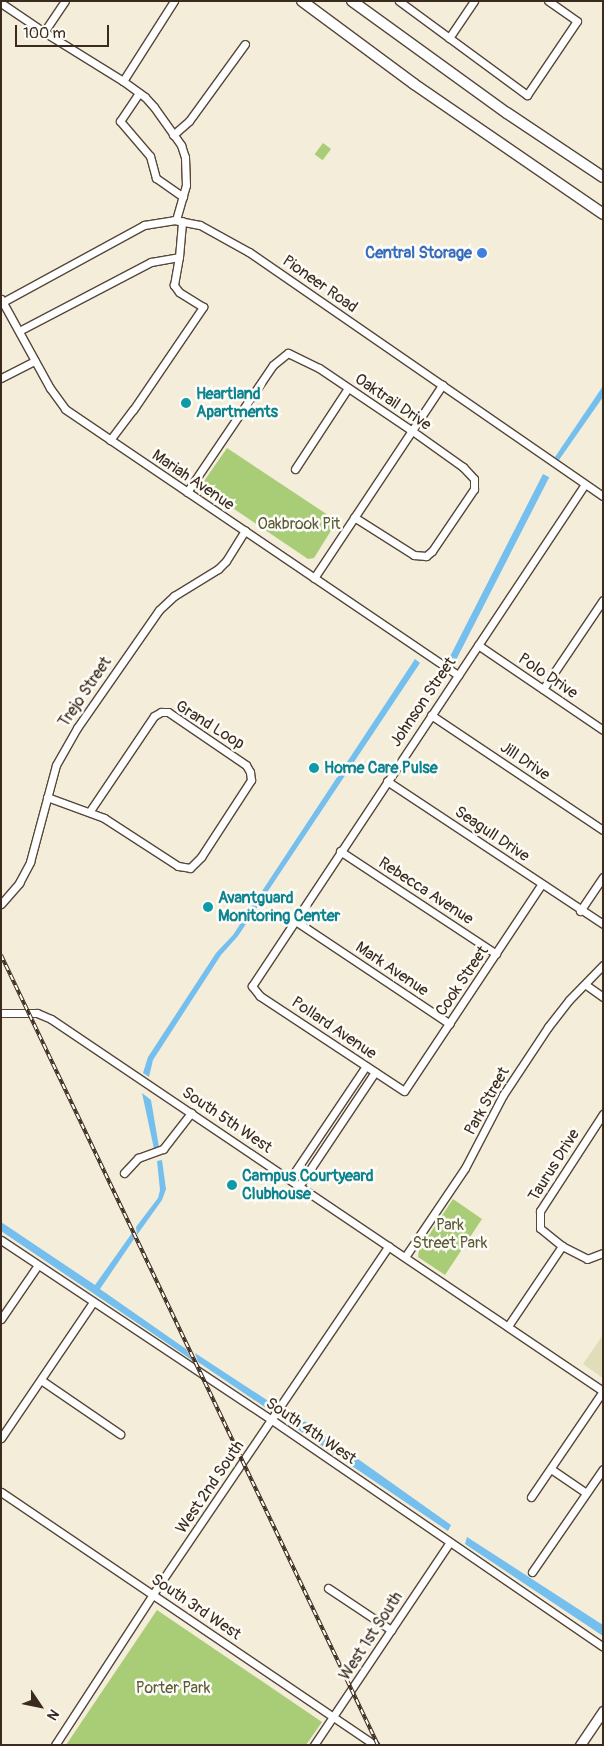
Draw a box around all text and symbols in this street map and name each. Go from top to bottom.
scale bar [18,15,111,47]
text: 100 m [23,24,66,43]
place label: Central Storage [365,243,472,263]
marker: Central Storage [476,247,488,259]
street label: Pioneer Road [279,251,361,317]
street label: Oaktrail Drive [351,369,435,435]
place label: Heartland Apartments [196,384,278,422]
marker: Heartland Apartments [180,397,192,409]
street label: Mariah Avenue [148,445,238,515]
park label: Oakbrook Pit [258,514,340,534]
street label: Polo Drive [515,649,581,703]
street label: Trejo Street [54,653,116,731]
street label: Johnson Street [386,654,460,750]
street label: Grand Loop [172,696,248,754]
street label: Jill Drive [497,737,553,785]
place label: Home Care Pulse [324,758,438,778]
marker: Home Care Pulse [308,762,320,774]
street label: Seagull Drive [451,802,533,866]
street label: Rebecca Avenue [375,853,477,929]
place label: Avantguard Monitoring Center [218,888,340,926]
marker: Avantguard Monitoring Center [202,901,214,913]
street label: Mark Avenue [352,938,432,1000]
street label: Cook Street [432,942,492,1020]
street label: Pollard Avenue [288,993,380,1063]
street label: Park Street [460,1064,514,1138]
street label: South 5th West [178,1083,276,1157]
street label: Taurus Drive [524,1125,584,1205]
place label: Campus Courtyeard Clubhouse [242,1166,374,1204]
marker: Campus Courtyeard Clubhouse [226,1179,238,1191]
park label: Park Street Park [413,1215,487,1253]
street label: South 4th West [262,1394,360,1468]
street label: West 2nd South [172,1437,248,1537]
street label: South 3rd West [147,1570,245,1644]
street label: West 1st South [335,1588,407,1684]
park label: Porter Park [136,1678,210,1698]
north arrow [15,1681,65,1731]
text: N [43,1706,63,1723]

